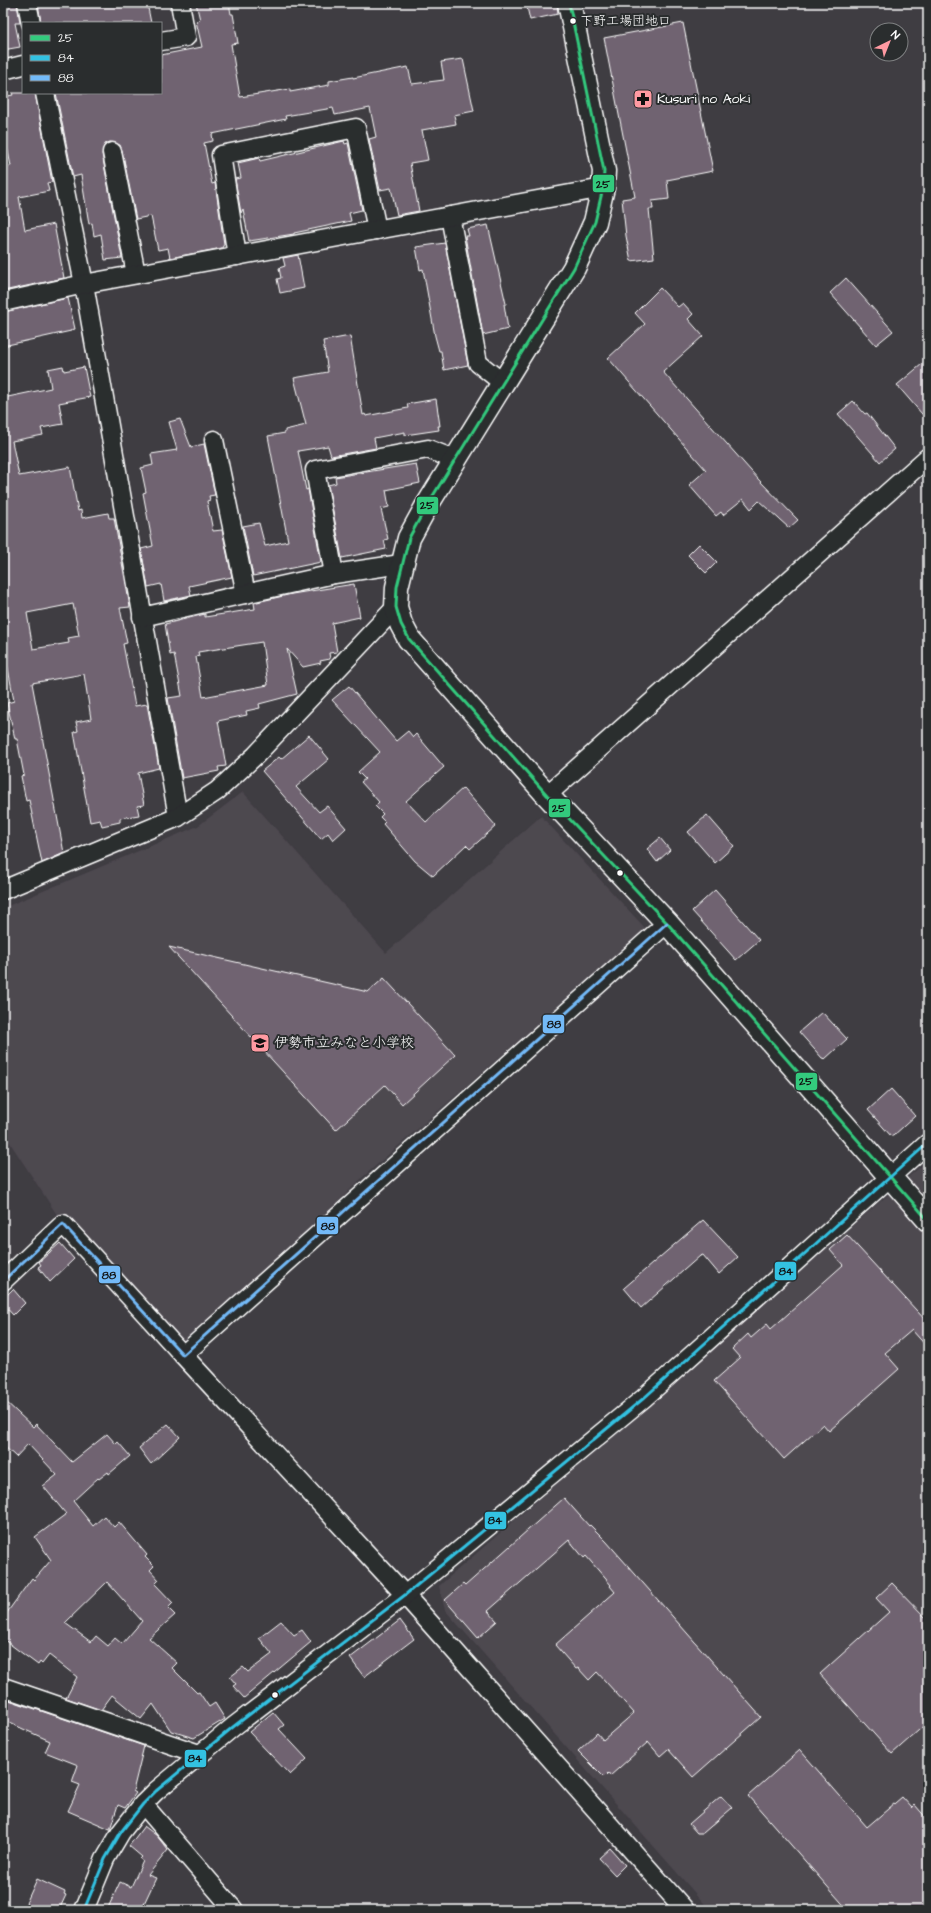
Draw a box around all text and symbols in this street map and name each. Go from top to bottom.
place label: 下野工場団地口 [580,12,671,30]
marker: 下野工場団地口 [568,16,578,26]
legend [22,22,162,94]
north arrow [869,22,909,62]
text: N [888,27,903,43]
text: 25 [58,30,74,47]
text: 84 [58,50,74,67]
text: 88 [58,70,74,87]
pharmacy icon: Kusuri no Aoki [632,88,654,110]
place label: Kusuri no Aoki [657,89,750,109]
line badge: 25 [592,174,615,193]
text: 25 [595,177,610,192]
line badge: 25 [416,496,439,515]
text: 25 [419,498,434,513]
line badge: 25 [548,798,571,818]
text: 25 [551,801,566,816]
unlabelled marker [615,868,625,878]
line badge: 88 [542,1014,565,1034]
text: 88 [547,1017,562,1032]
school or university icon: 伊勢市立みなと小学校 [249,1032,271,1054]
place label: 伊勢市立みなと小学校 [274,1033,414,1053]
line badge: 25 [795,1072,818,1091]
text: 25 [798,1074,813,1089]
line badge: 88 [316,1216,339,1235]
text: 88 [321,1219,336,1234]
line badge: 84 [774,1261,797,1281]
text: 84 [779,1264,794,1279]
line badge: 88 [98,1265,121,1284]
text: 88 [102,1268,117,1283]
line badge: 84 [484,1511,507,1530]
text: 84 [488,1513,503,1528]
unlabelled marker [270,1690,280,1700]
line badge: 84 [184,1749,207,1768]
text: 84 [188,1751,203,1766]

